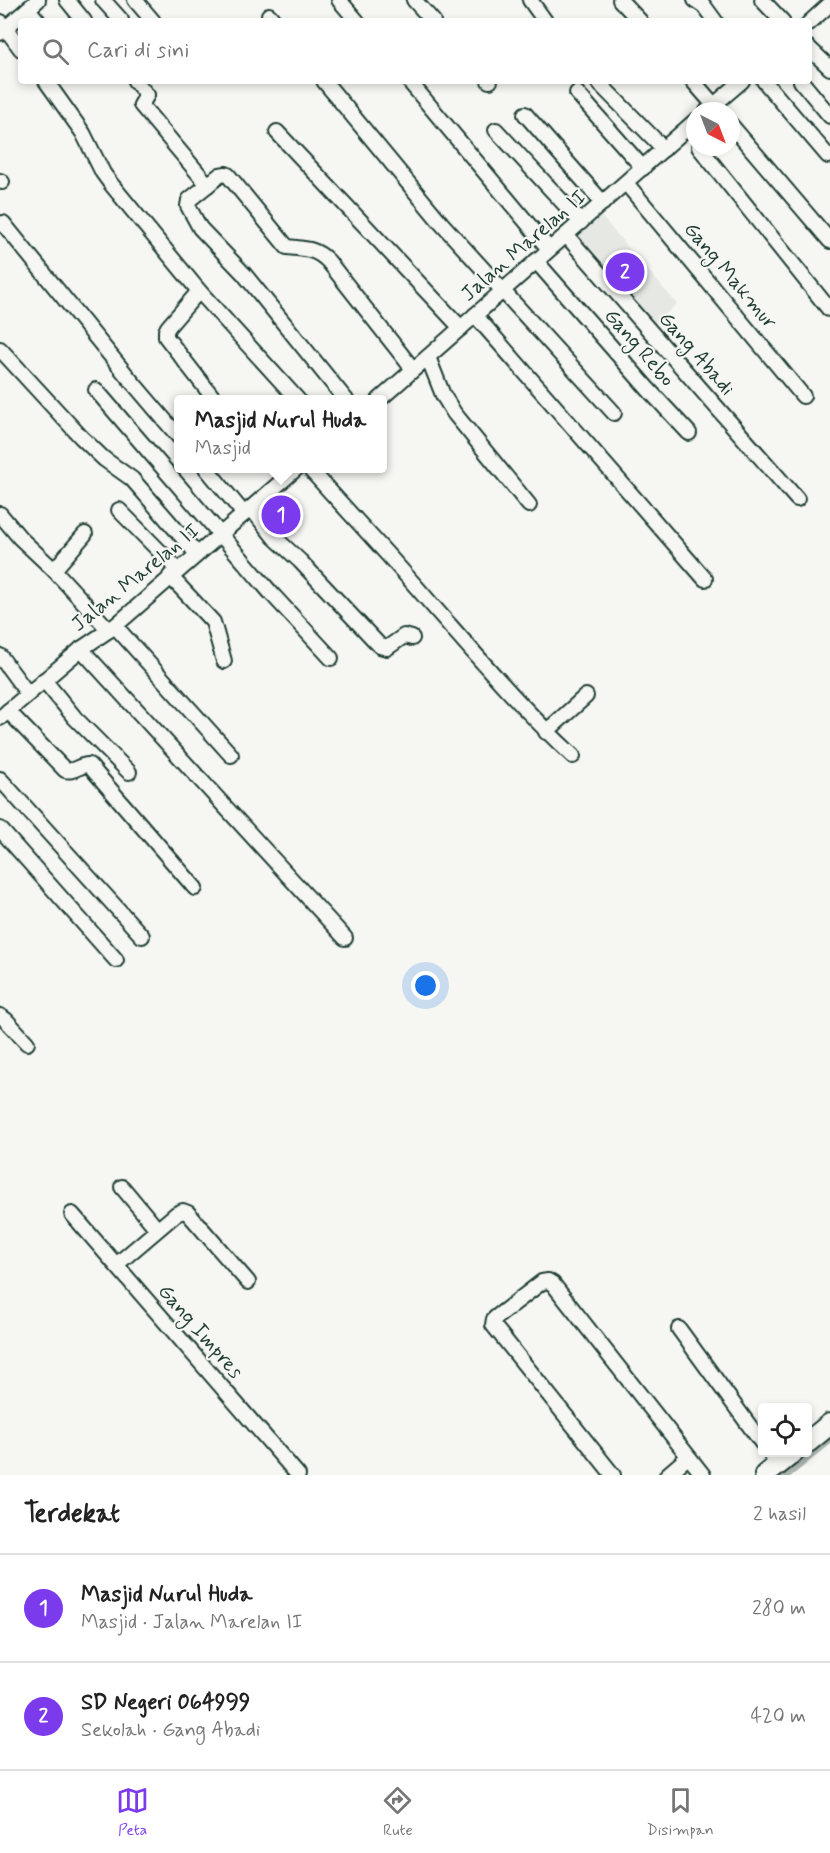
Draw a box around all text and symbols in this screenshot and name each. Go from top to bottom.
search box [18,18,812,84]
icon: search [39,35,72,68]
text: Cari di sini [87,37,189,65]
north arrow [686,102,740,156]
street label: Jalan Marelan II [455,184,592,308]
street label: Gang Makmur [676,216,784,336]
pin: 2 [606,250,644,294]
street label: Gang Rebo [597,303,681,393]
street label: Gang Abadi [651,306,741,403]
popup [174,395,387,473]
text: Masjid Nurul Huda [195,407,366,435]
text: Masjid [195,435,251,462]
pin: 1 [262,492,300,538]
street label: Jalan Marelan II [66,517,206,638]
your location [411,971,440,1000]
street label: Gang Impres [150,1278,249,1386]
map controls [758,1403,812,1457]
button: locate [758,1403,812,1457]
text: Terdekat [24,1497,120,1531]
text: 2 hasil [753,1501,806,1528]
text: Masjid Nurul Huda [81,1581,252,1609]
text: 1 [39,1595,48,1622]
text: 280 m [752,1595,806,1622]
text: Masjid · Jalan Marelan II [81,1609,303,1636]
text: SD Negeri 064999 [81,1689,250,1717]
text: 2 [39,1703,48,1730]
text: 420 m [750,1703,806,1730]
text: Sekolah · Gang Abadi [81,1717,260,1744]
tab: Peta [116,1784,149,1841]
tab: Rute [381,1784,414,1841]
tab: Disimpan [647,1784,714,1841]

